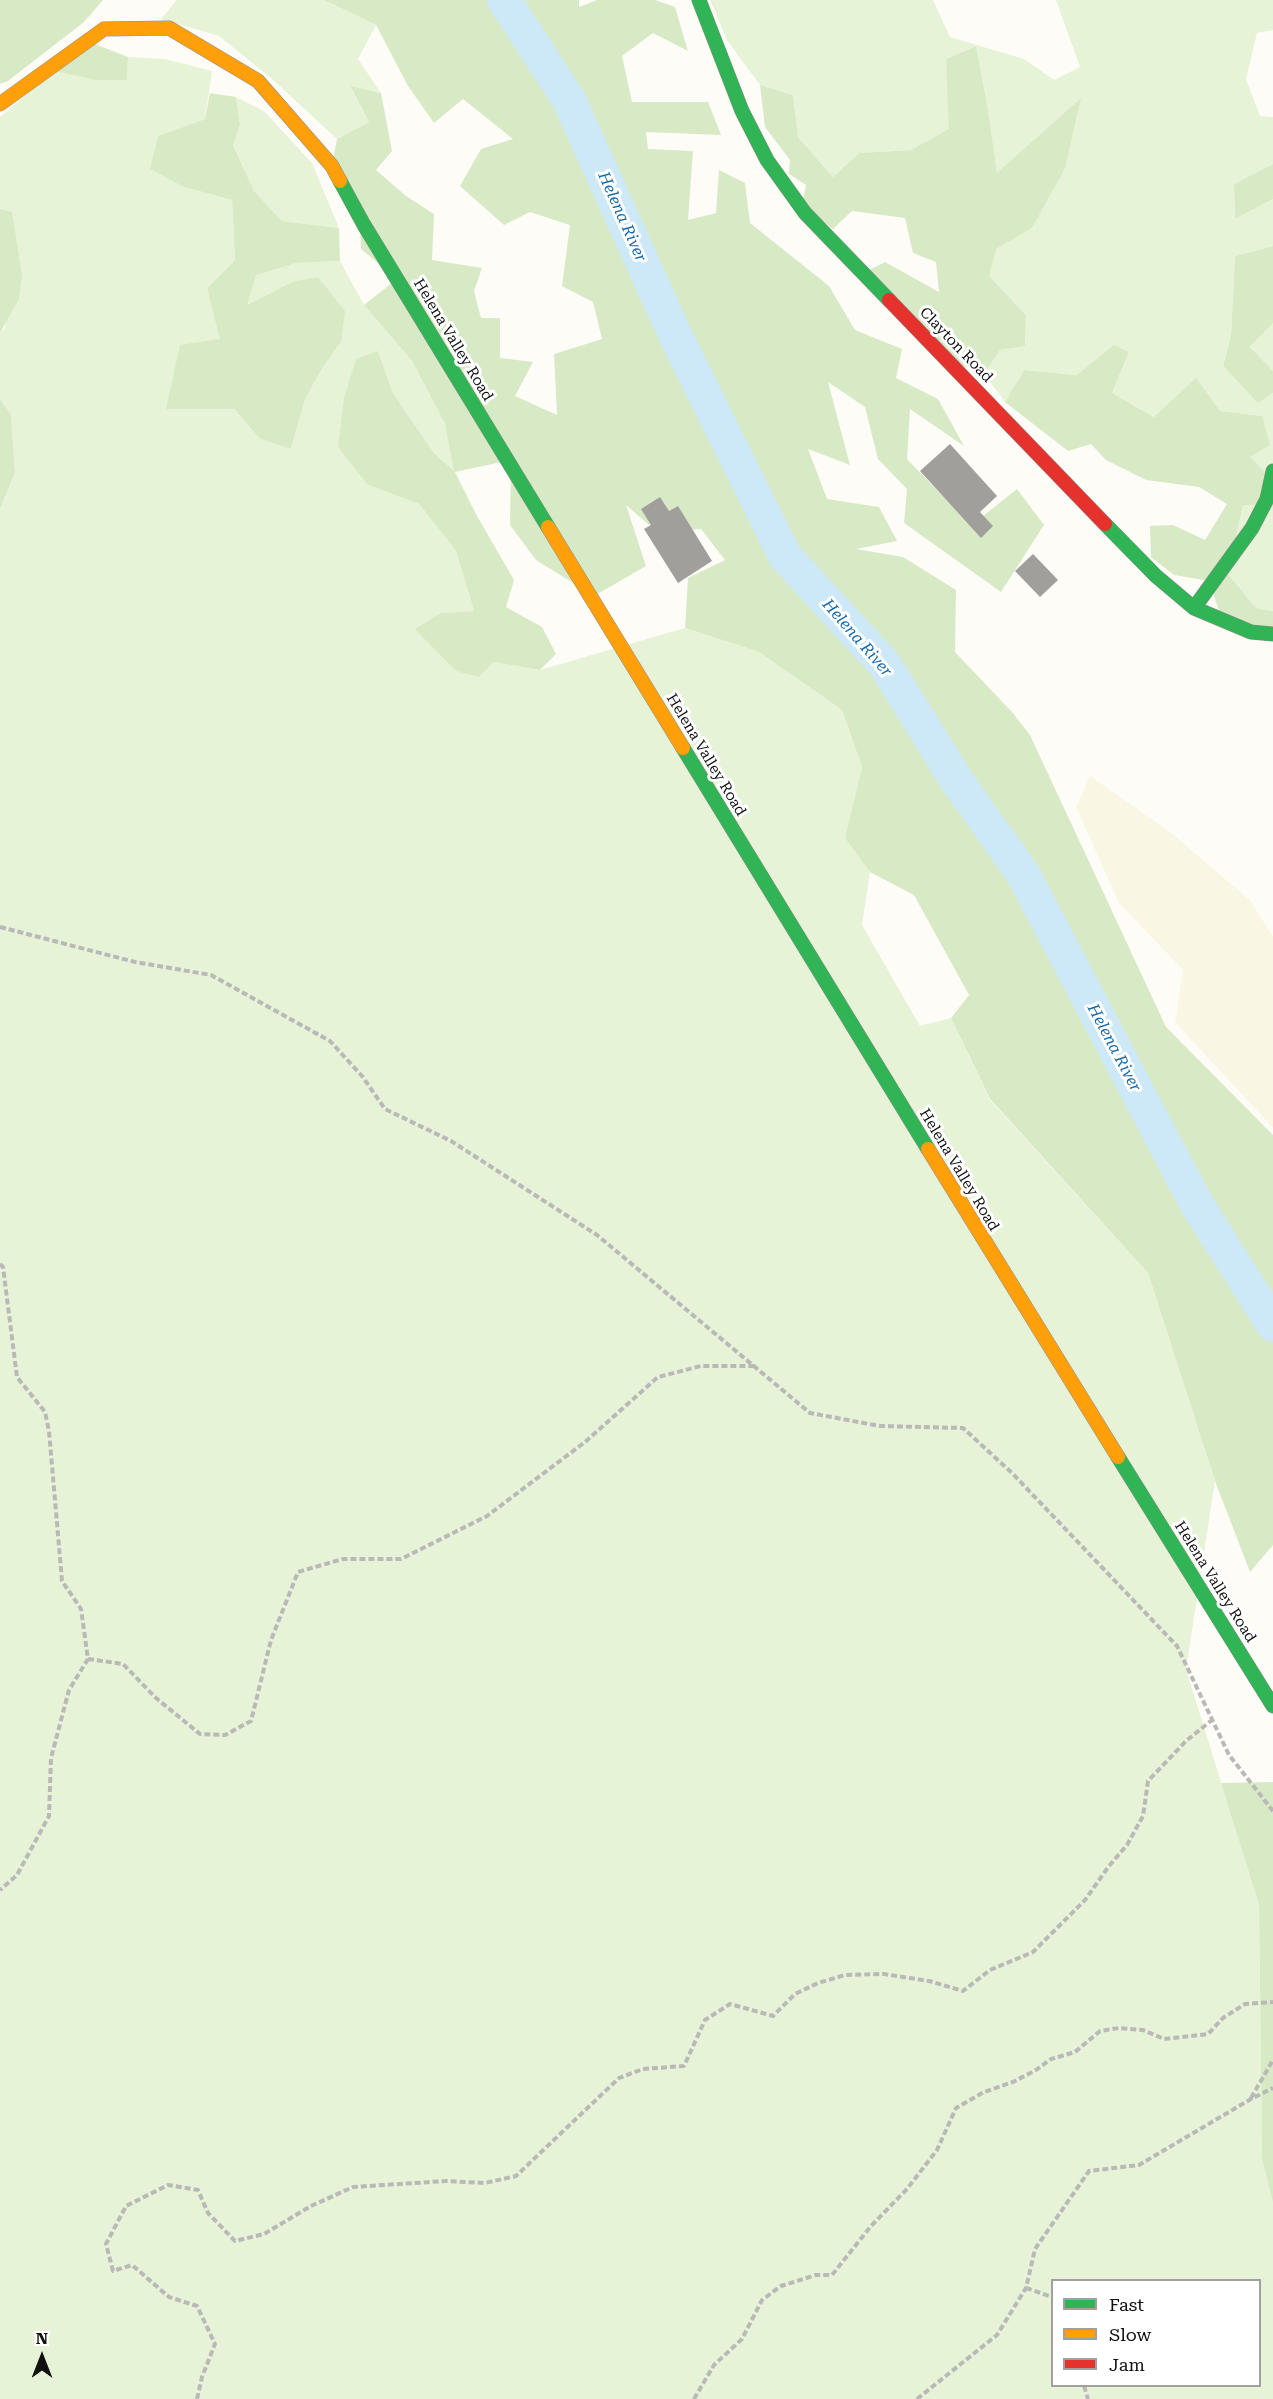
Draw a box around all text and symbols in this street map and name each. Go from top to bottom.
water label: Helena River [594,169,650,265]
street label: Helena Valley Road [409,276,497,404]
street label: Clayton Road [916,304,996,386]
water label: Helena River [818,595,896,681]
street label: Helena Valley Road [662,691,750,819]
water label: Helena River [1083,1001,1145,1095]
street label: Helena Valley Road [915,1106,1003,1234]
street label: Helena Valley Road [1170,1518,1260,1646]
legend [1051,2279,1261,2387]
text: Fast [1109,2294,1144,2315]
text: Slow [1109,2324,1151,2345]
north arrow [12,2327,72,2387]
text: N [36,2329,48,2348]
text: Jam [1109,2354,1145,2375]

